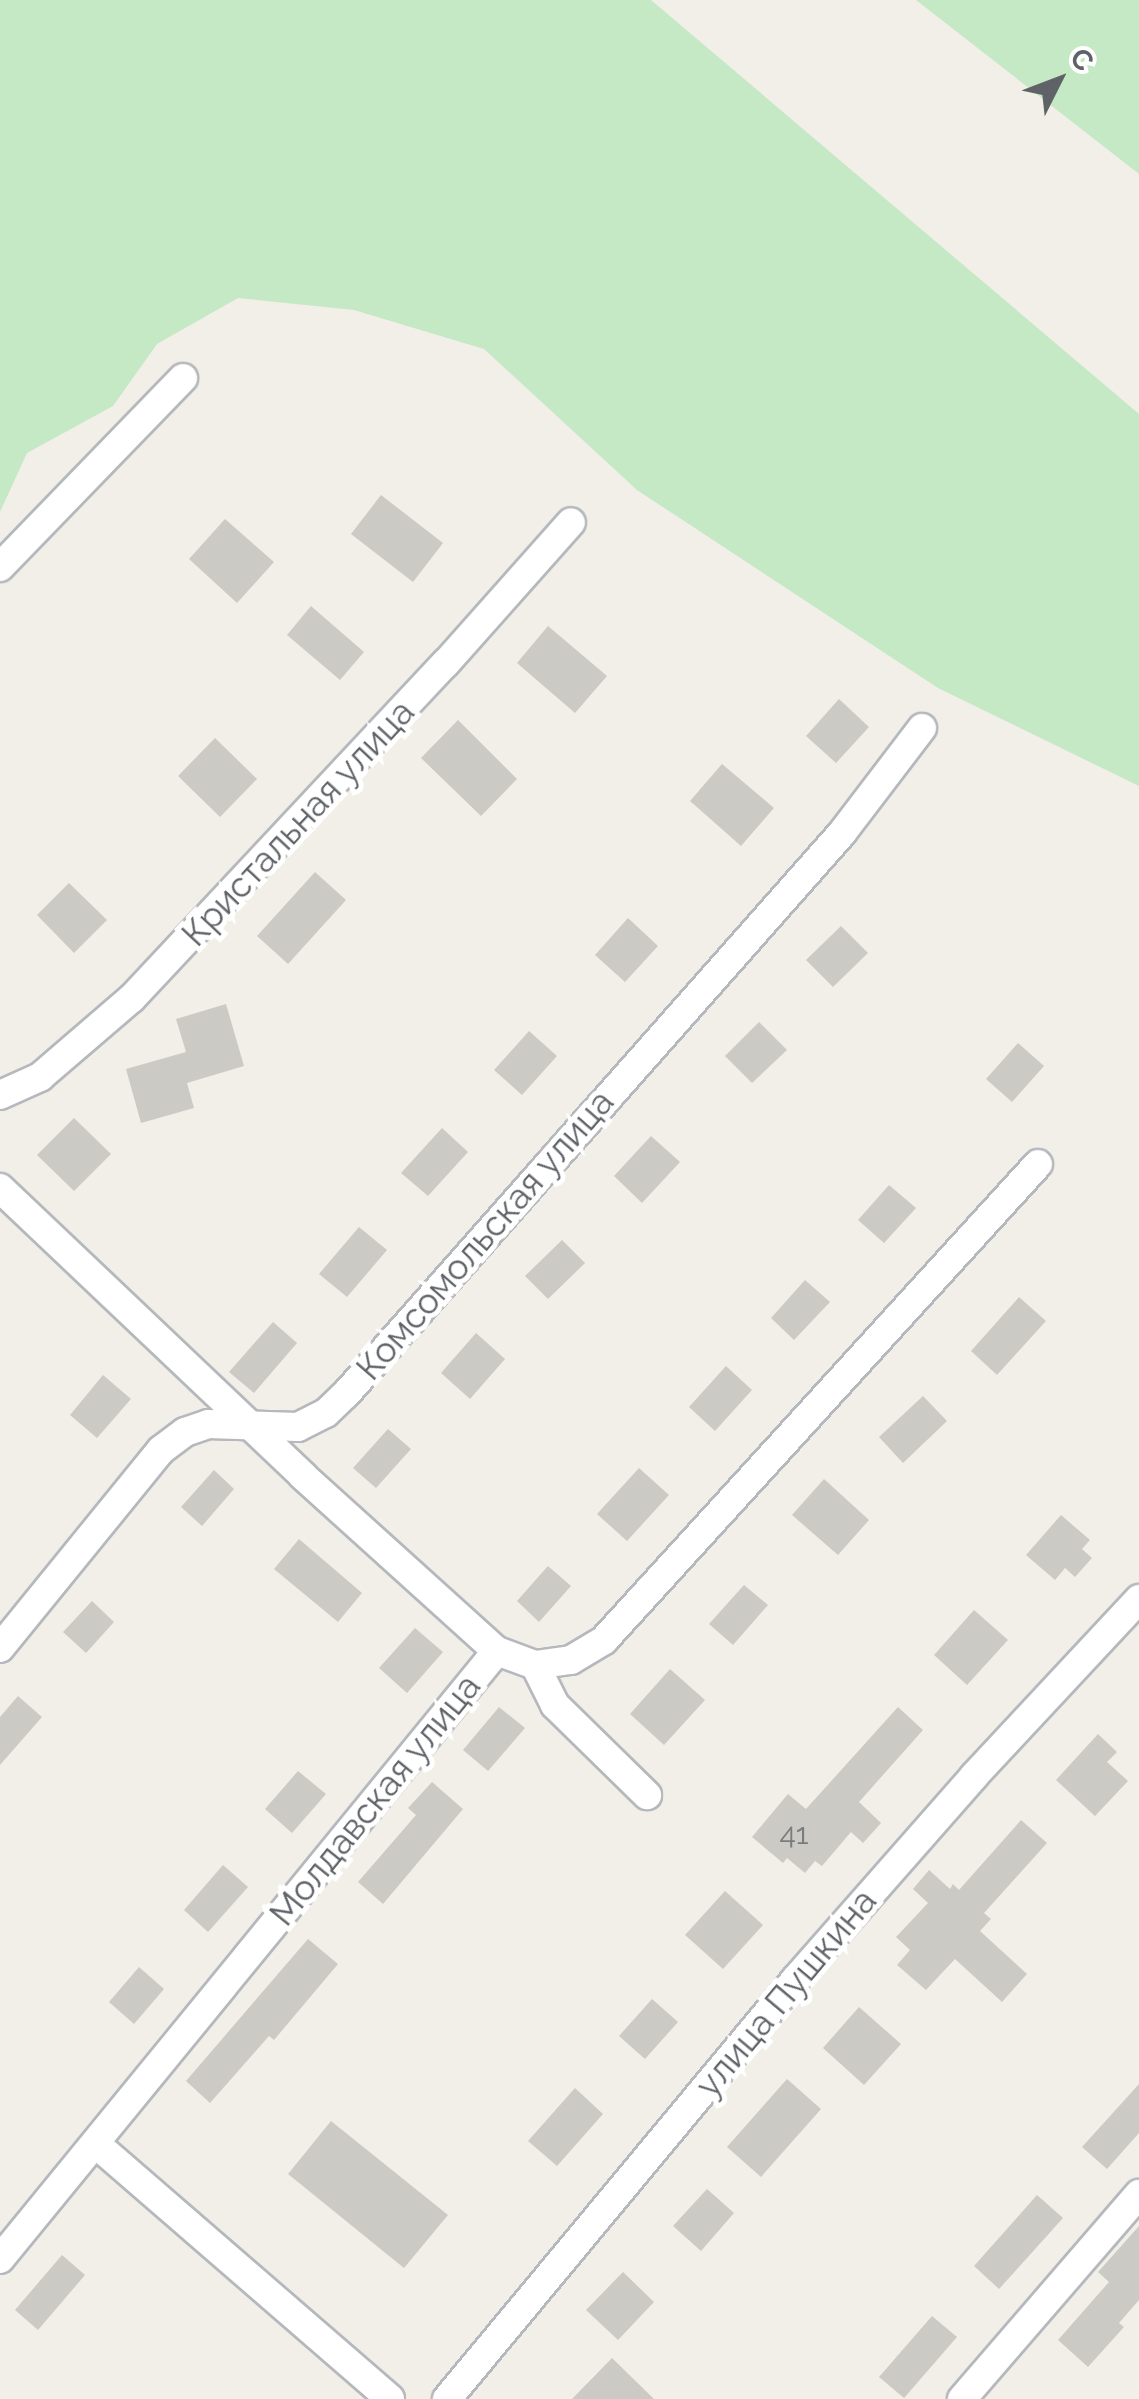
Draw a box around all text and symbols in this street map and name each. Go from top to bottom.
north arrow [1009,30,1109,130]
text: С [1063,41,1100,78]
street label: Кристальная улица [173,691,423,955]
street label: Комсомольская улица [347,1081,623,1389]
street label: Молдавская улица [261,1666,489,1934]
house number: 41 [779,1816,809,1852]
street label: улица Пушкина [687,1881,885,2105]

